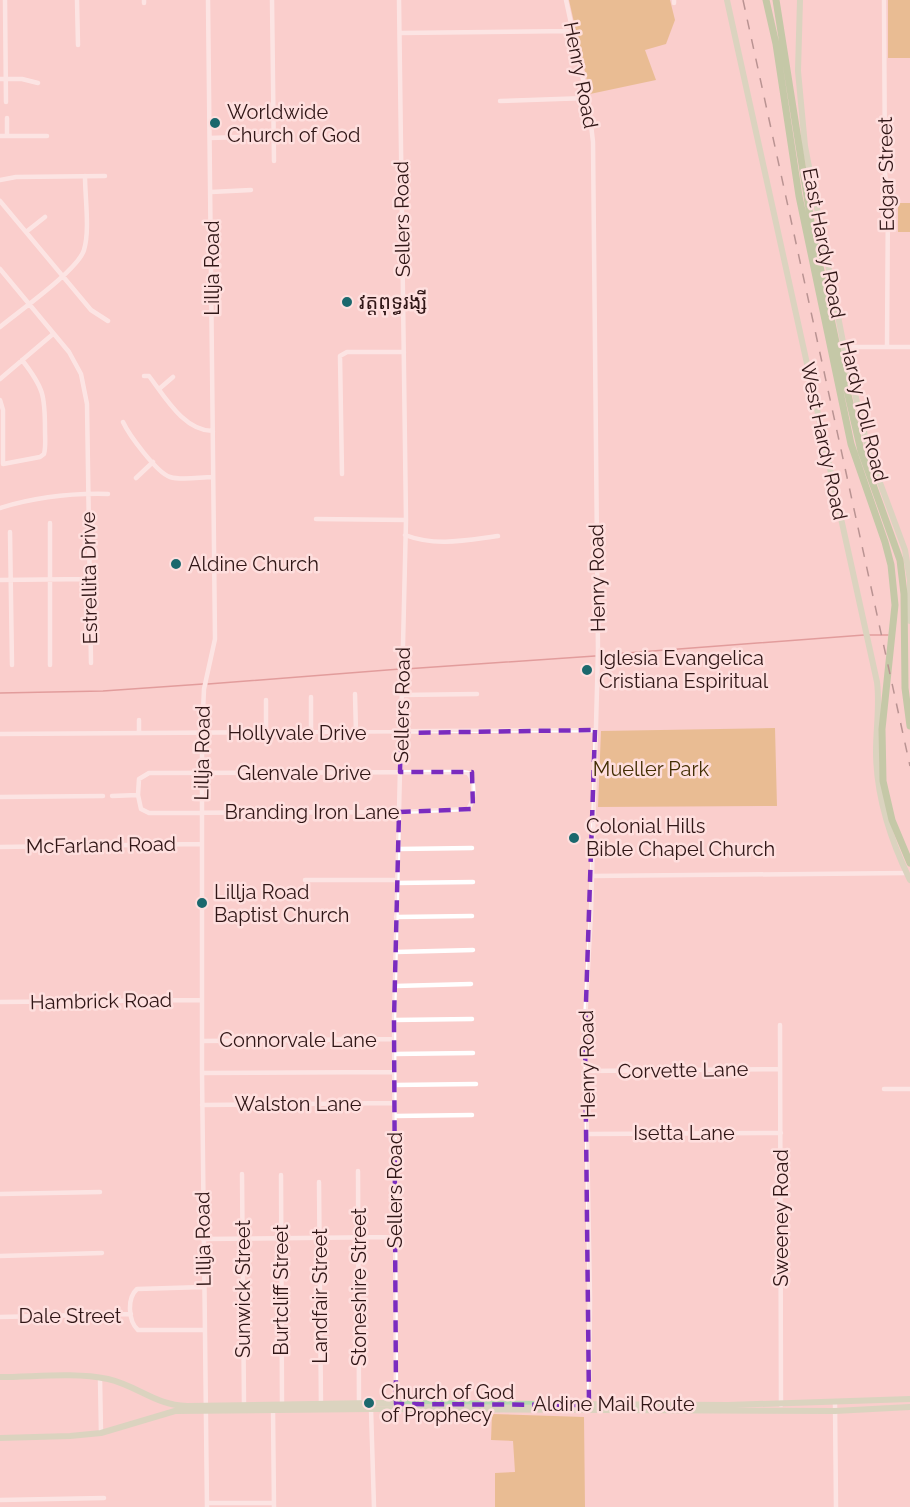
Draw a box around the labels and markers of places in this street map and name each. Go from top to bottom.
place label: Worldwide Church of God [227,100,360,147]
marker: Worldwide Church of God [208,116,222,130]
place label: វត្តពុទ្ធរង្សី [359,289,427,316]
marker: វត្តពុទ្ធរង្សី [340,295,354,309]
place label: Aldine Church [188,552,319,576]
marker: Aldine Church [169,557,183,571]
place label: Iglesia Evangelica Cristiana Espiritual [599,646,769,693]
marker: Iglesia Evangelica Cristiana Espiritual [580,663,594,677]
place label: Colonial Hills Bible Chapel Church [586,814,775,861]
marker: Colonial Hills Bible Chapel Church [567,831,581,845]
place label: Lillja Road Baptist Church [214,880,350,927]
marker: Lillja Road Baptist Church [195,896,209,910]
place label: Church of God of Prophecy [381,1380,514,1427]
marker: Church of God of Prophecy [362,1396,376,1410]

